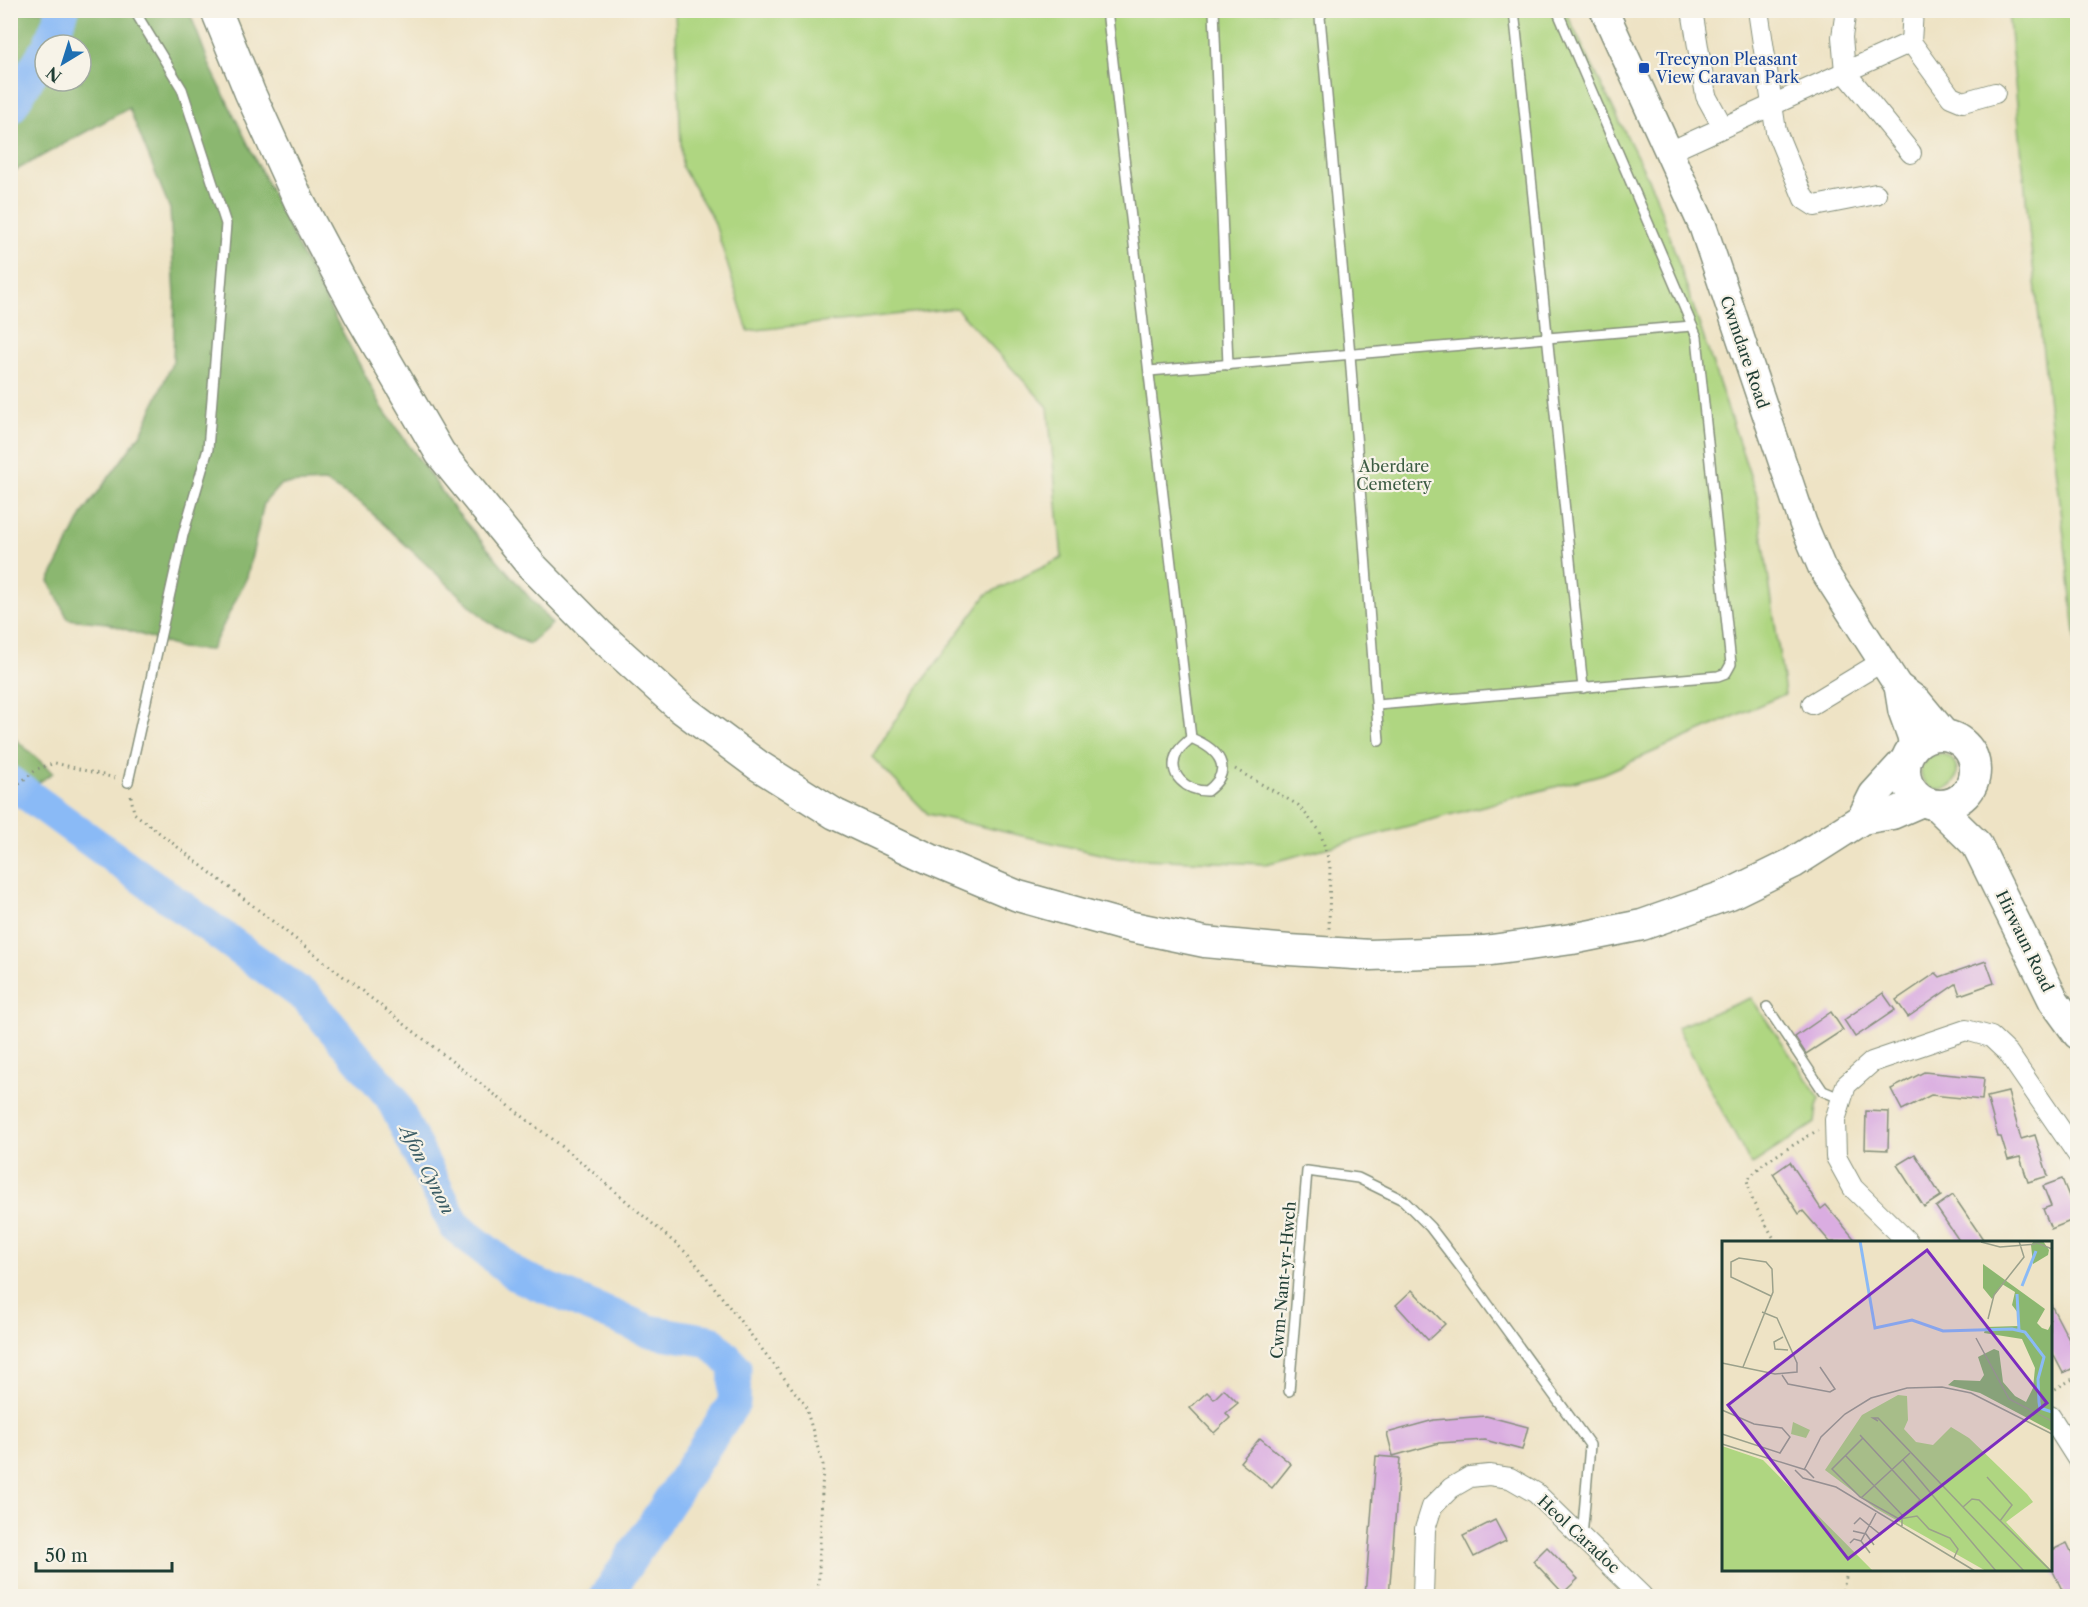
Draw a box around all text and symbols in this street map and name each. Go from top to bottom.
north arrow [33,33,93,93]
place label: Trecynon Pleasant View Caravan Park [1655,49,1800,87]
marker: Trecynon Pleasant View Caravan Park [1637,61,1651,75]
text: N [42,63,65,87]
street label: Cwmdare Road [1716,293,1774,411]
park label: Aberdare Cemetery [1356,456,1433,494]
street label: Hirwaun Road [1992,887,2058,995]
water label: Afon Cynon [394,1119,459,1218]
street label: Cwm-Nant-yr-Hwch [1266,1200,1300,1360]
inset map [1722,1241,2052,1571]
street label: Heol Caradoc [1534,1491,1624,1577]
scale bar [36,1535,172,1573]
text: 50 m [45,1545,88,1567]

